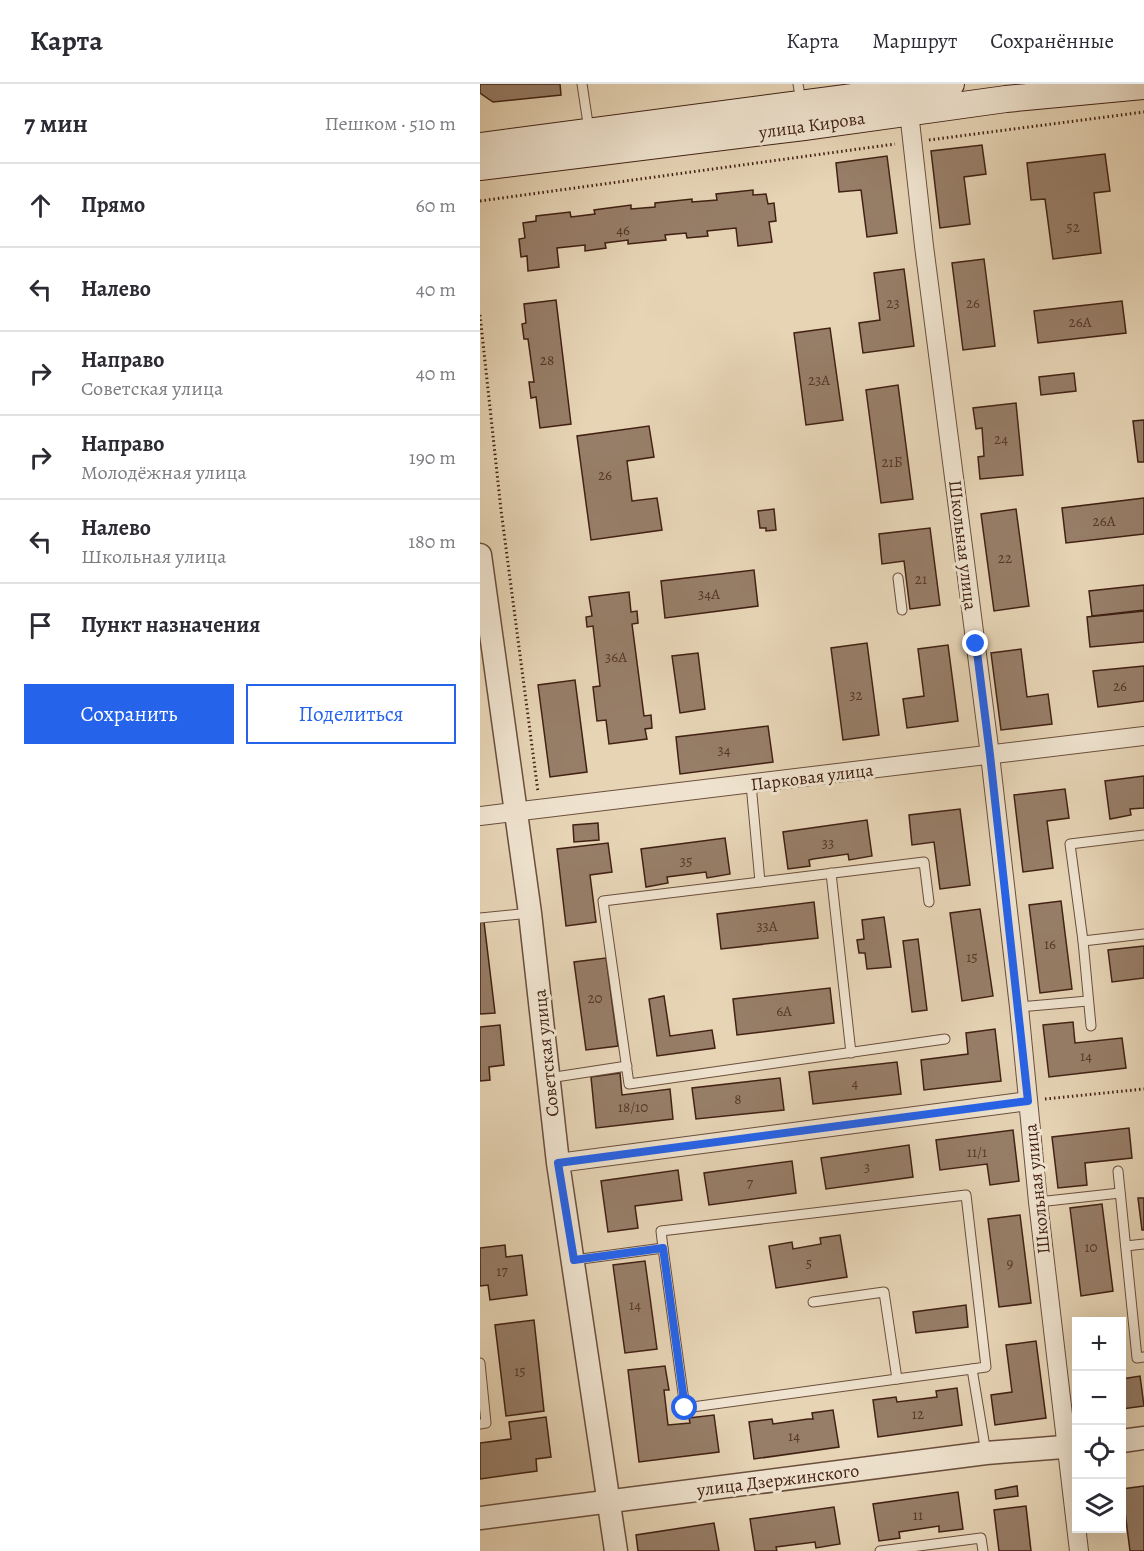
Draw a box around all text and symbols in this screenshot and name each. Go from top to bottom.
text: Карта [30,22,103,60]
text: Карта [786,27,839,55]
text: Маршрут [872,27,957,55]
text: Сохранённые [990,27,1114,55]
text: 7 мин [24,106,88,141]
street label: улица Кирова [756,106,867,144]
text: Пешком · 510 m [325,110,456,137]
icon: ahead [24,189,57,222]
text: Прямо [81,190,145,220]
text: 60 m [416,192,456,219]
house number: 52 [1066,217,1080,237]
house number: 46 [616,220,630,240]
icon: left [24,273,57,306]
text: Налево [81,274,151,304]
text: 40 m [416,276,456,303]
house number: 23 [886,293,900,313]
house number: 26 [966,293,980,313]
house number: 26А [1069,312,1092,332]
text: Направо [81,345,164,375]
house number: 28 [540,350,554,370]
icon: right [24,357,57,390]
text: 40 m [416,360,456,387]
house number: 23А [808,370,830,390]
text: Советская улица [81,375,223,402]
text: Направо [81,429,164,459]
house number: 24 [994,429,1008,449]
icon: right [24,441,57,474]
text: 190 m [409,444,456,471]
house number: 21Б [881,452,903,472]
text: Молодёжная улица [81,459,247,486]
house number: 26 [598,465,612,485]
street label: Школьная улица [943,479,983,612]
house number: 26А [1093,511,1116,531]
text: Налево [81,513,151,543]
icon: left [24,525,57,558]
text: 180 m [408,528,456,555]
text: Школьная улица [81,543,226,570]
house number: 22 [998,548,1012,568]
house number: 21 [915,569,927,589]
house number: 34А [698,584,720,604]
icon: arrive [24,609,57,642]
text: Пункт назначения [81,610,260,640]
route end [962,630,988,656]
house number: 36А [605,647,627,667]
house number: 26 [1113,676,1127,696]
button: Сохранить [24,684,234,744]
button: Поделиться [246,684,456,744]
house number: 32 [849,685,863,705]
house number: 34 [717,740,731,760]
street label: Парковая улица [749,757,875,796]
house number: 33 [822,833,834,853]
house number: 35 [680,851,692,871]
house number: 33А [756,916,778,936]
house number: 16 [1044,934,1056,954]
house number: 15 [966,947,978,967]
street label: Советская улица [527,987,565,1118]
house number: 20 [587,988,603,1008]
house number: 6А [776,1001,792,1021]
house number: 14 [1080,1046,1092,1066]
house number: 4 [852,1073,859,1093]
house number: 8 [734,1089,742,1109]
house number: 18/10 [618,1097,648,1117]
street label: Школьная улица [1018,1122,1056,1255]
house number: 11/1 [967,1142,987,1162]
house number: 3 [864,1157,870,1177]
house number: 7 [747,1173,754,1193]
house number: 10 [1084,1237,1098,1257]
house number: 5 [806,1253,812,1273]
house number: 9 [1007,1253,1014,1273]
house number: 17 [496,1261,508,1281]
house number: 14 [629,1295,641,1315]
map controls [1072,1317,1126,1533]
button: + [1072,1317,1126,1371]
house number: 15 [514,1361,526,1381]
button: − [1072,1371,1126,1425]
route start [671,1394,697,1420]
house number: 12 [912,1404,924,1424]
button: locate [1072,1425,1126,1479]
house number: 14 [788,1426,800,1446]
street label: улица Дзержинского [695,1458,860,1502]
button: layers [1072,1479,1126,1533]
house number: 11 [913,1505,923,1525]

